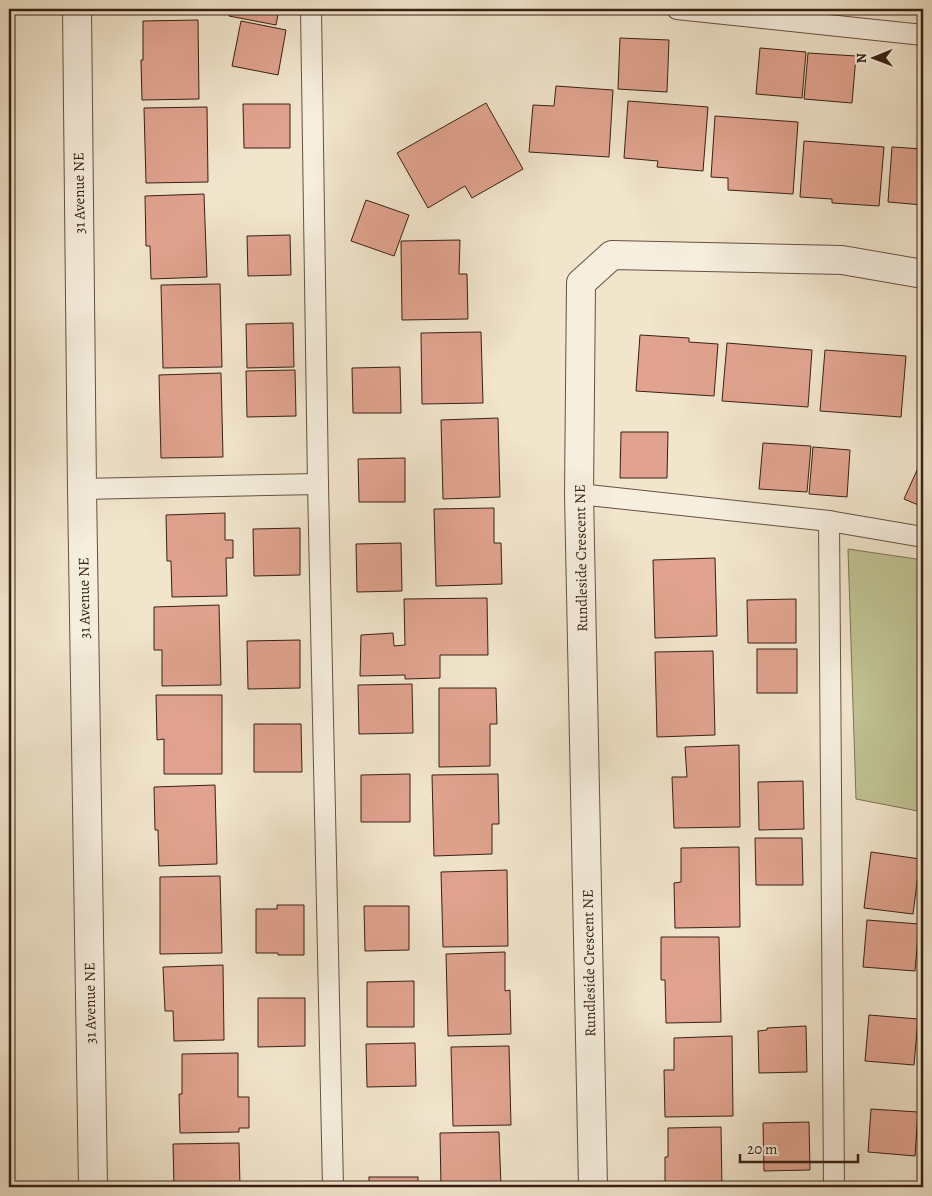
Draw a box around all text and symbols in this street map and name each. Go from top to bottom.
north arrow [850,32,900,82]
text: N [852,53,871,63]
street label: 31 Avenue NE [68,152,90,234]
street label: Rundleside Crescent NE [570,484,592,632]
street label: 31 Avenue NE [73,557,95,639]
street label: Rundleside Crescent NE [578,889,600,1037]
street label: 31 Avenue NE [79,962,101,1044]
scale bar [740,1131,857,1163]
text: 20 m [747,1139,778,1159]

